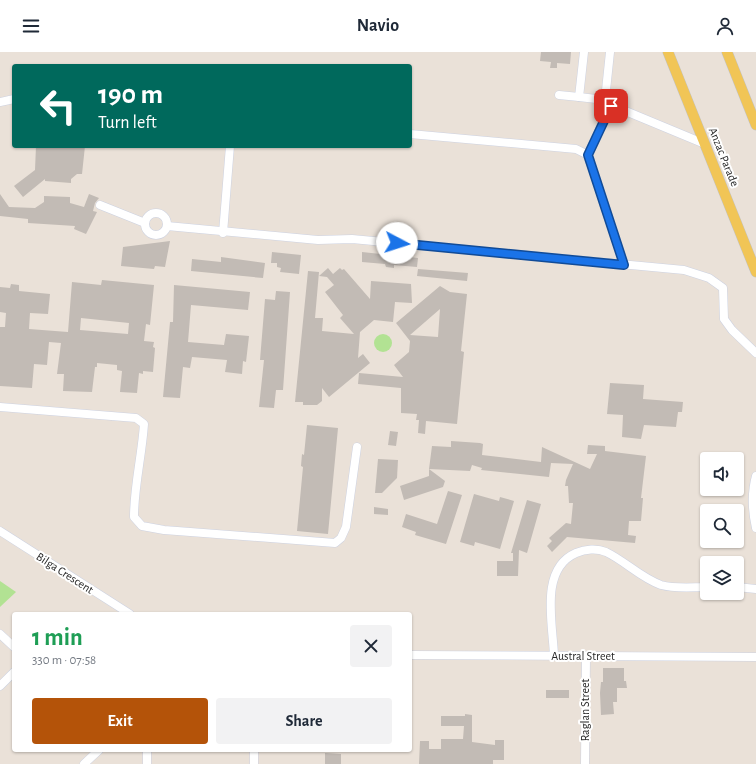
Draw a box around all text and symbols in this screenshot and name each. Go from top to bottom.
icon: menu [20,15,42,37]
icon: person [714,15,736,37]
text: Navio [357,17,399,35]
icon: left [32,80,84,132]
text: 190 m [98,81,163,109]
pin [594,89,628,123]
icon: arrive [600,95,622,117]
text: Turn left [98,114,157,132]
street label: Anzac Parade [707,126,741,188]
position arrow [376,222,418,264]
map controls [700,452,744,600]
button: sound [700,452,744,496]
button: search [700,504,744,548]
street label: Bilga Crescent [34,550,96,596]
button: layers [700,556,744,600]
button: close [350,625,392,667]
text: 1 min [32,626,83,650]
street label: Austral Street [551,650,615,662]
text: 330 m · 07:58 [32,654,96,667]
street label: Raglan Street [579,679,591,741]
button: Exit [32,698,208,744]
button: Share [216,698,392,744]

